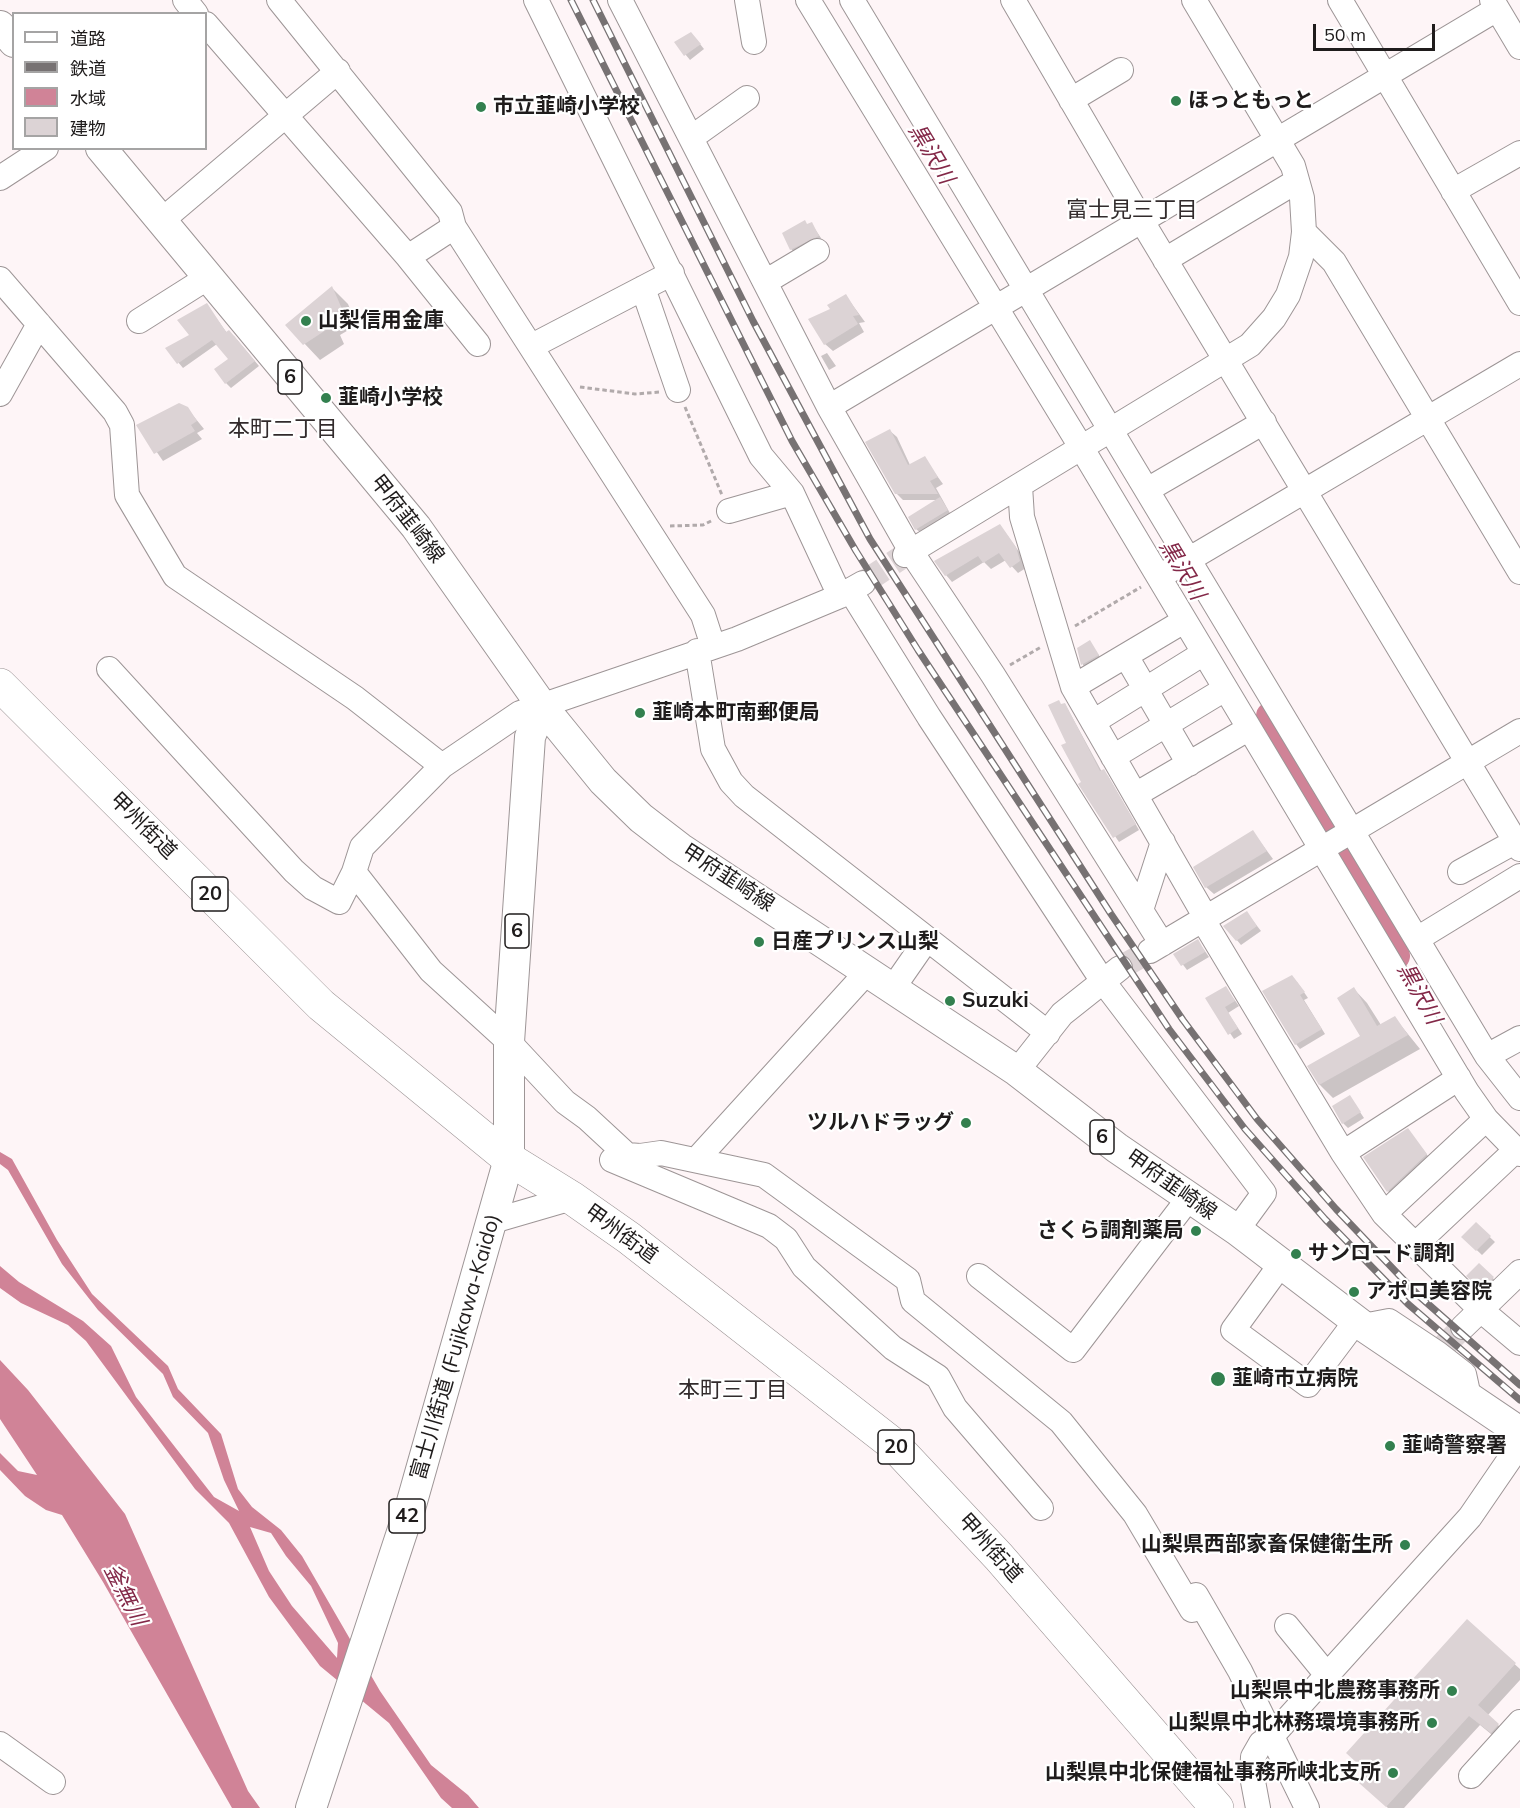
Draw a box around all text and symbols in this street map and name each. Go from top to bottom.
legend [12,12,207,150]
scale bar [1316,12,1438,50]
text: 50 m [1324,23,1366,46]
text: 道路 [70,27,106,50]
text: 鉄道 [70,57,106,80]
text: 水域 [70,87,106,110]
place label: ほっともっと [1188,88,1314,114]
place label: 市立韮崎小学校 [493,94,640,120]
marker: ほっともっと [1169,94,1183,108]
marker: 市立韮崎小学校 [474,100,488,114]
text: 建物 [70,117,106,140]
water label: 黒沢川 [903,119,959,189]
district label: 富士見三丁目 [1066,197,1198,223]
place label: 山梨信用金庫 [318,308,444,334]
marker: 山梨信用金庫 [299,314,313,328]
road number: 6 [278,360,302,394]
place label: 韮崎小学校 [338,385,443,411]
marker: 韮崎小学校 [319,391,333,405]
district label: 本町二丁目 [228,416,338,442]
street label: 甲府韮崎線 [365,470,449,568]
water label: 黒沢川 [1154,535,1210,605]
place label: 韮崎本町南郵便局 [652,700,820,726]
marker: 韮崎本町南郵便局 [633,706,647,720]
street label: 甲州街道 [104,787,182,865]
street label: 甲府韮崎線 [677,839,779,917]
road number: 20 [192,877,228,911]
road number: 6 [505,914,529,948]
place label: 日産プリンス山梨 [771,929,939,955]
marker: 日産プリンス山梨 [752,935,766,949]
water label: 黒沢川 [1391,959,1447,1029]
place label: Suzuki [962,988,1029,1014]
marker: Suzuki [943,994,957,1008]
place label: ツルハドラッグ [807,1110,954,1136]
marker: ツルハドラッグ [959,1116,973,1130]
road number: 6 [1090,1120,1114,1154]
street label: 甲府韮崎線 [1121,1145,1221,1225]
street label: 甲州街道 [580,1199,662,1269]
street label: 富士川街道 (Fujikawa-Kaido) [406,1211,506,1483]
place label: さくら調剤薬局 [1037,1218,1184,1244]
marker: さくら調剤薬局 [1189,1224,1203,1238]
place label: サンロード調剤 [1308,1241,1455,1267]
marker: サンロード調剤 [1289,1247,1303,1261]
place label: アポロ美容院 [1366,1279,1492,1305]
marker: アポロ美容院 [1347,1285,1361,1299]
place label: 韮崎市立病院 [1232,1366,1358,1392]
marker: 韮崎市立病院 [1209,1370,1227,1388]
district label: 本町三丁目 [678,1377,788,1403]
road number: 20 [878,1430,914,1464]
place label: 韮崎警察署 [1402,1433,1507,1459]
marker: 韮崎警察署 [1383,1439,1397,1453]
road number: 42 [389,1499,425,1533]
street label: 甲州街道 [953,1508,1027,1588]
place label: 山梨県西部家畜保健衛生所 [1141,1532,1393,1558]
marker: 山梨県西部家畜保健衛生所 [1398,1538,1412,1552]
water label: 釜無川 [98,1560,152,1630]
place label: 山梨県中北農務事務所 [1230,1678,1440,1704]
marker: 山梨県中北農務事務所 [1445,1684,1459,1698]
place label: 山梨県中北林務環境事務所 [1168,1710,1420,1736]
marker: 山梨県中北林務環境事務所 [1425,1716,1439,1730]
place label: 山梨県中北保健福祉事務所峡北支所 [1045,1760,1381,1786]
marker: 山梨県中北保健福祉事務所峡北支所 [1386,1766,1400,1780]

